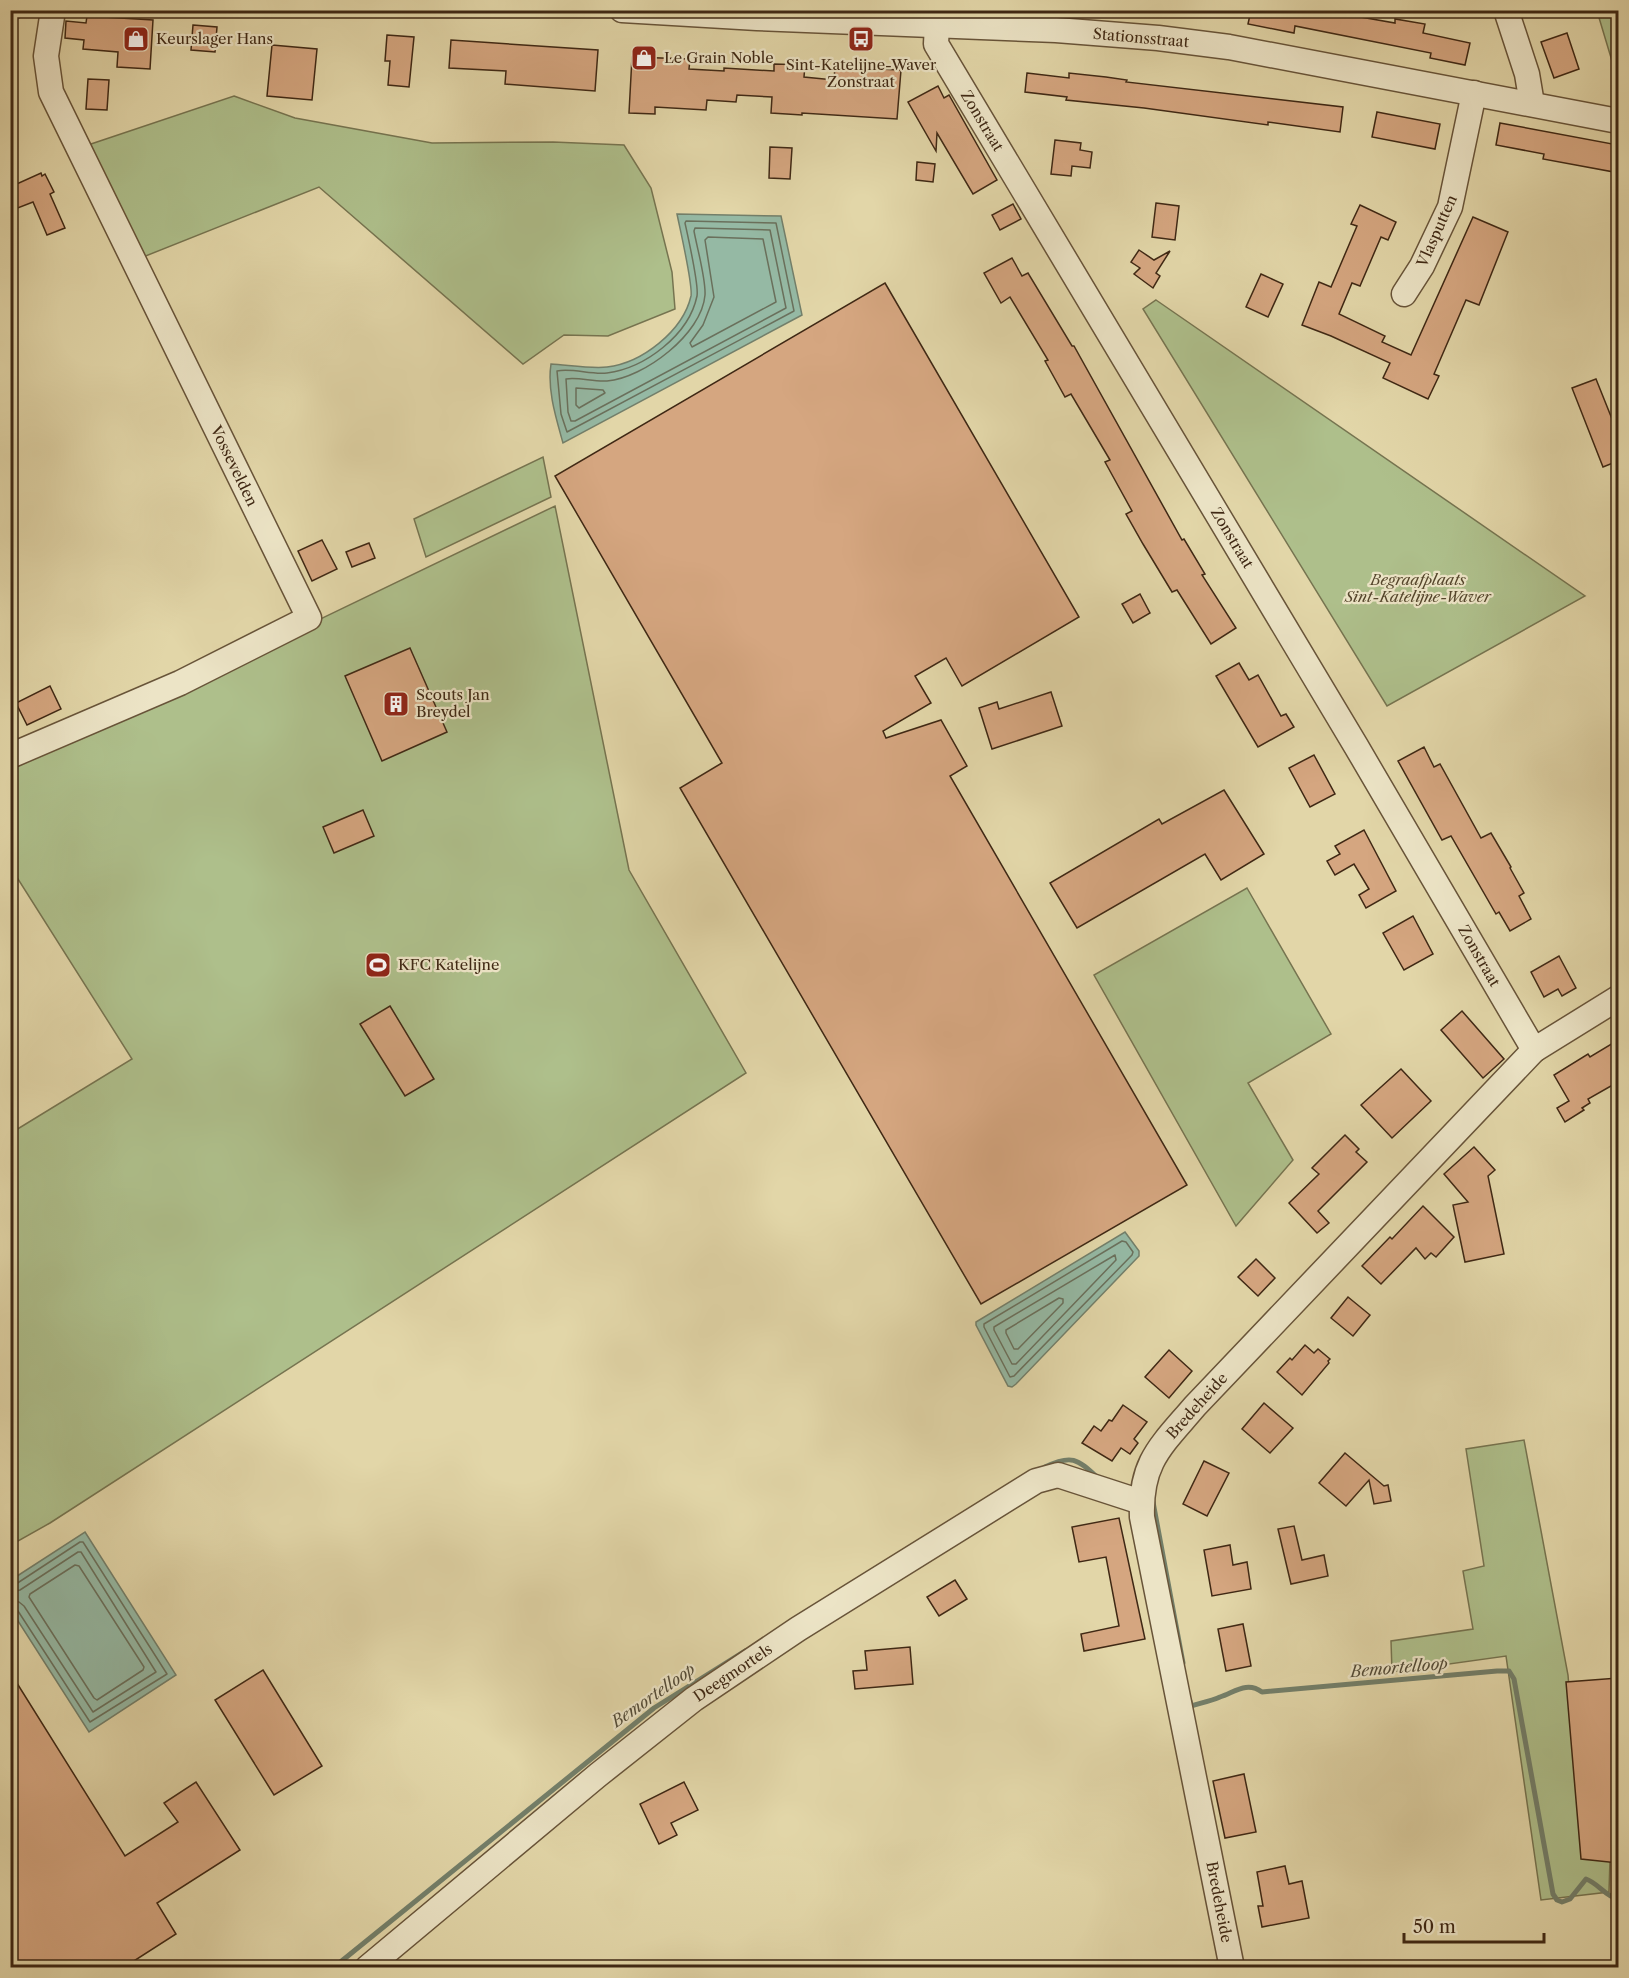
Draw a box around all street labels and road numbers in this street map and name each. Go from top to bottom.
street label: Stationsstraat [1092,24,1191,51]
street label: Zonstraat [957,87,1008,155]
street label: Vlasputten [1412,191,1461,271]
street label: Vossevelden [206,421,262,510]
street label: Zonstraat [1207,504,1258,572]
street label: Zonstraat [1454,922,1505,990]
street label: Bredeheide [1162,1369,1231,1443]
street label: Deegmortels [690,1639,776,1706]
street label: Bredeheide [1202,1860,1237,1944]

